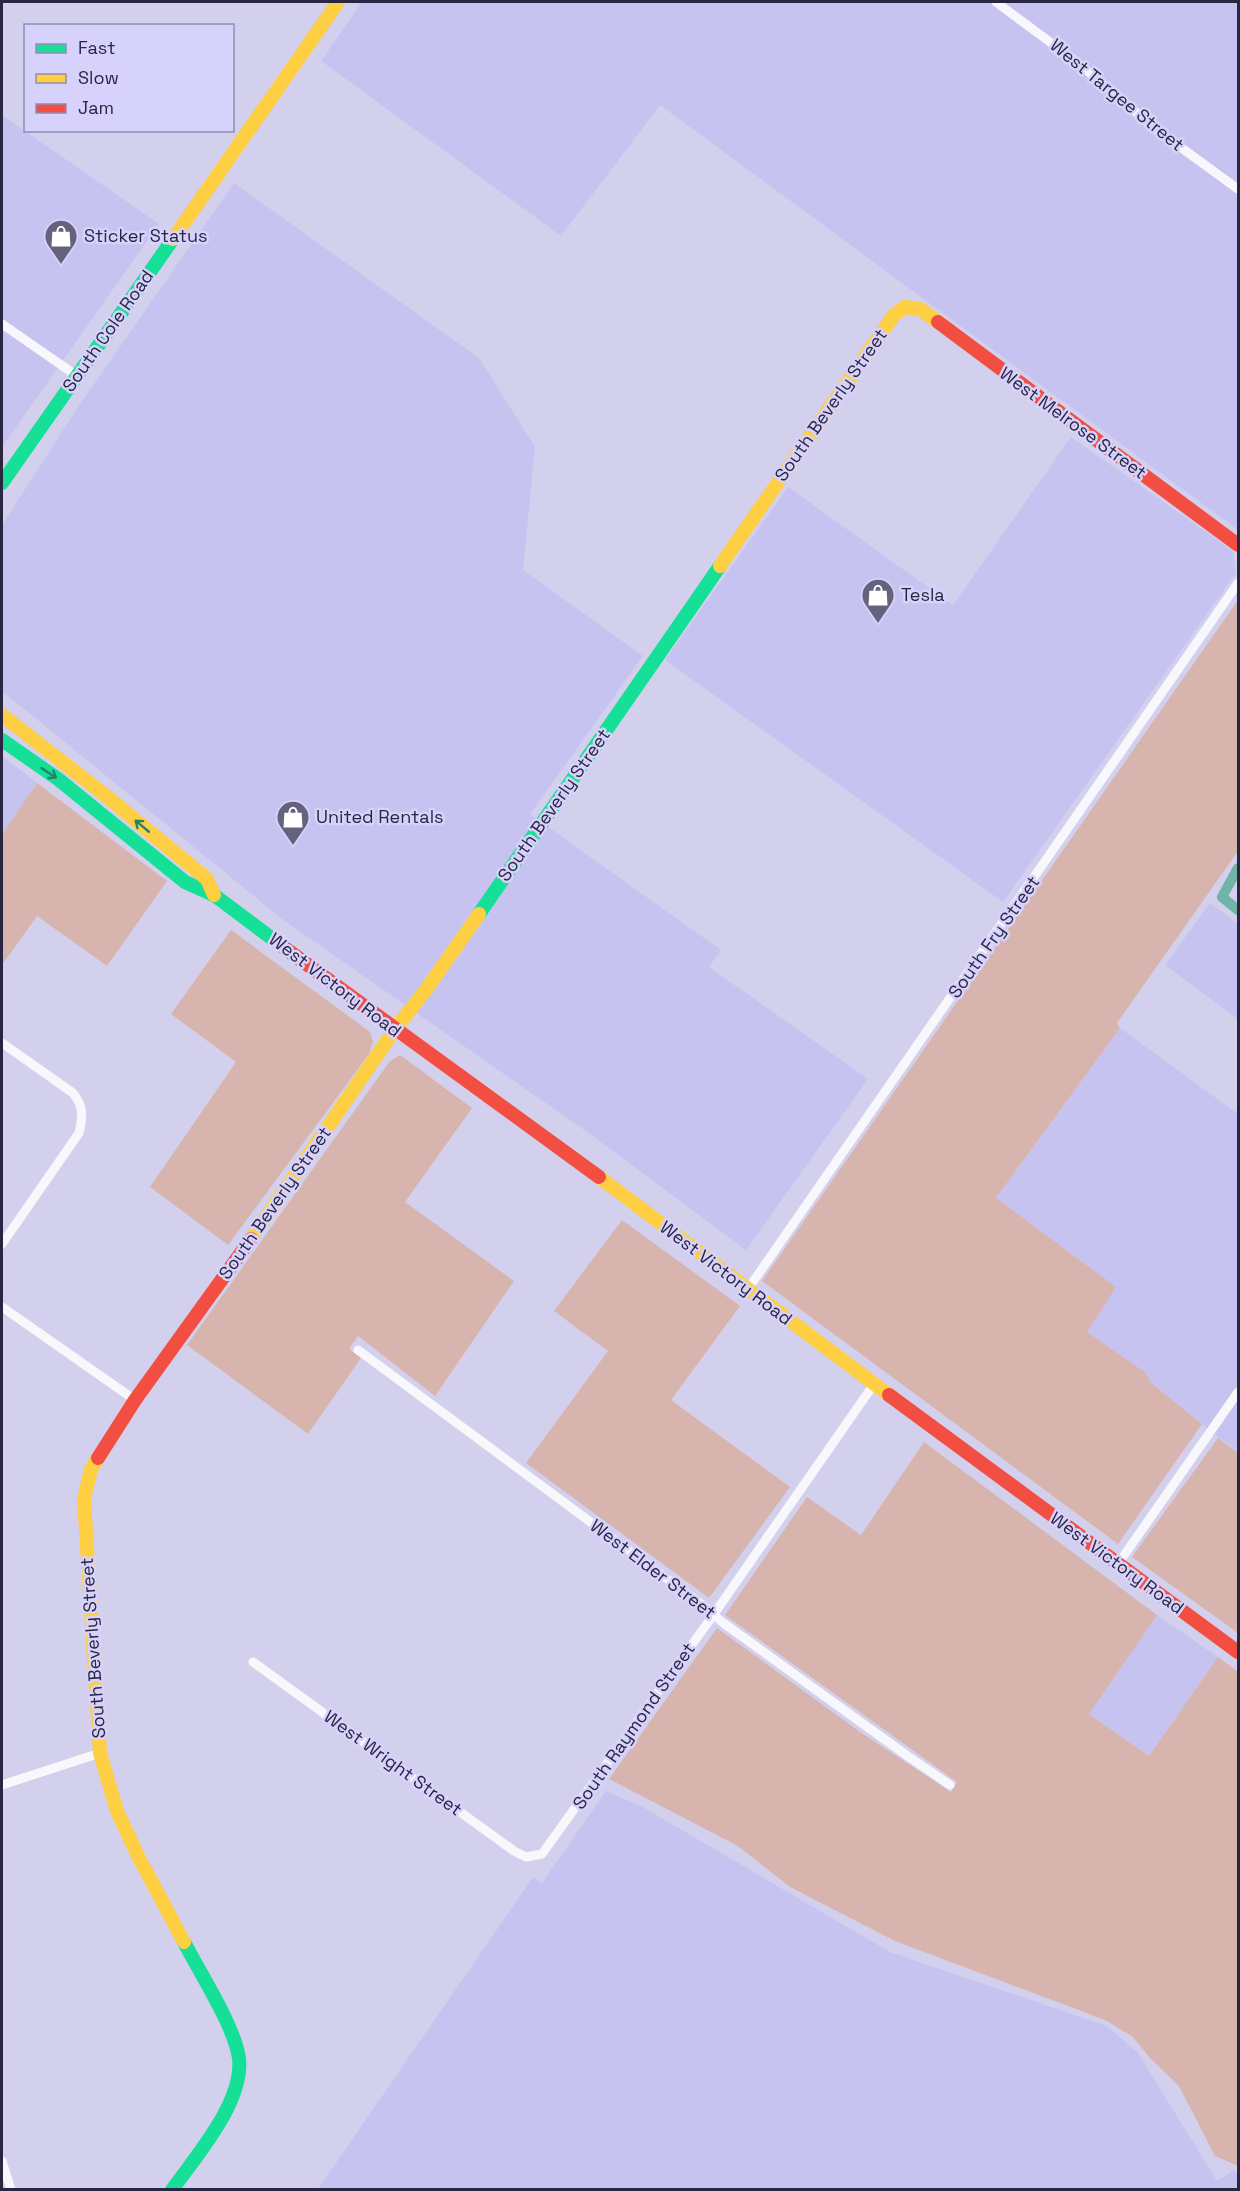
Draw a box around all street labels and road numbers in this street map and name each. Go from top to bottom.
street label: West Targee Street [1045,33,1189,156]
street label: South Cole Road [57,265,158,396]
street label: South Beverly Street [769,324,892,486]
street label: West Melrose Street [995,361,1151,484]
street label: South Beverly Street [492,724,615,886]
street label: South Fry Street [943,871,1044,1002]
street label: West Victory Road [265,927,406,1042]
street label: South Beverly Street [213,1122,336,1284]
street label: West Victory Road [656,1215,797,1330]
street label: West Victory Road [1046,1506,1189,1619]
street label: West Elder Street [586,1514,721,1623]
street label: South Beverly Street [75,1557,110,1739]
street label: South Raymond Street [567,1638,700,1814]
street label: West Wright Street [320,1705,467,1820]

